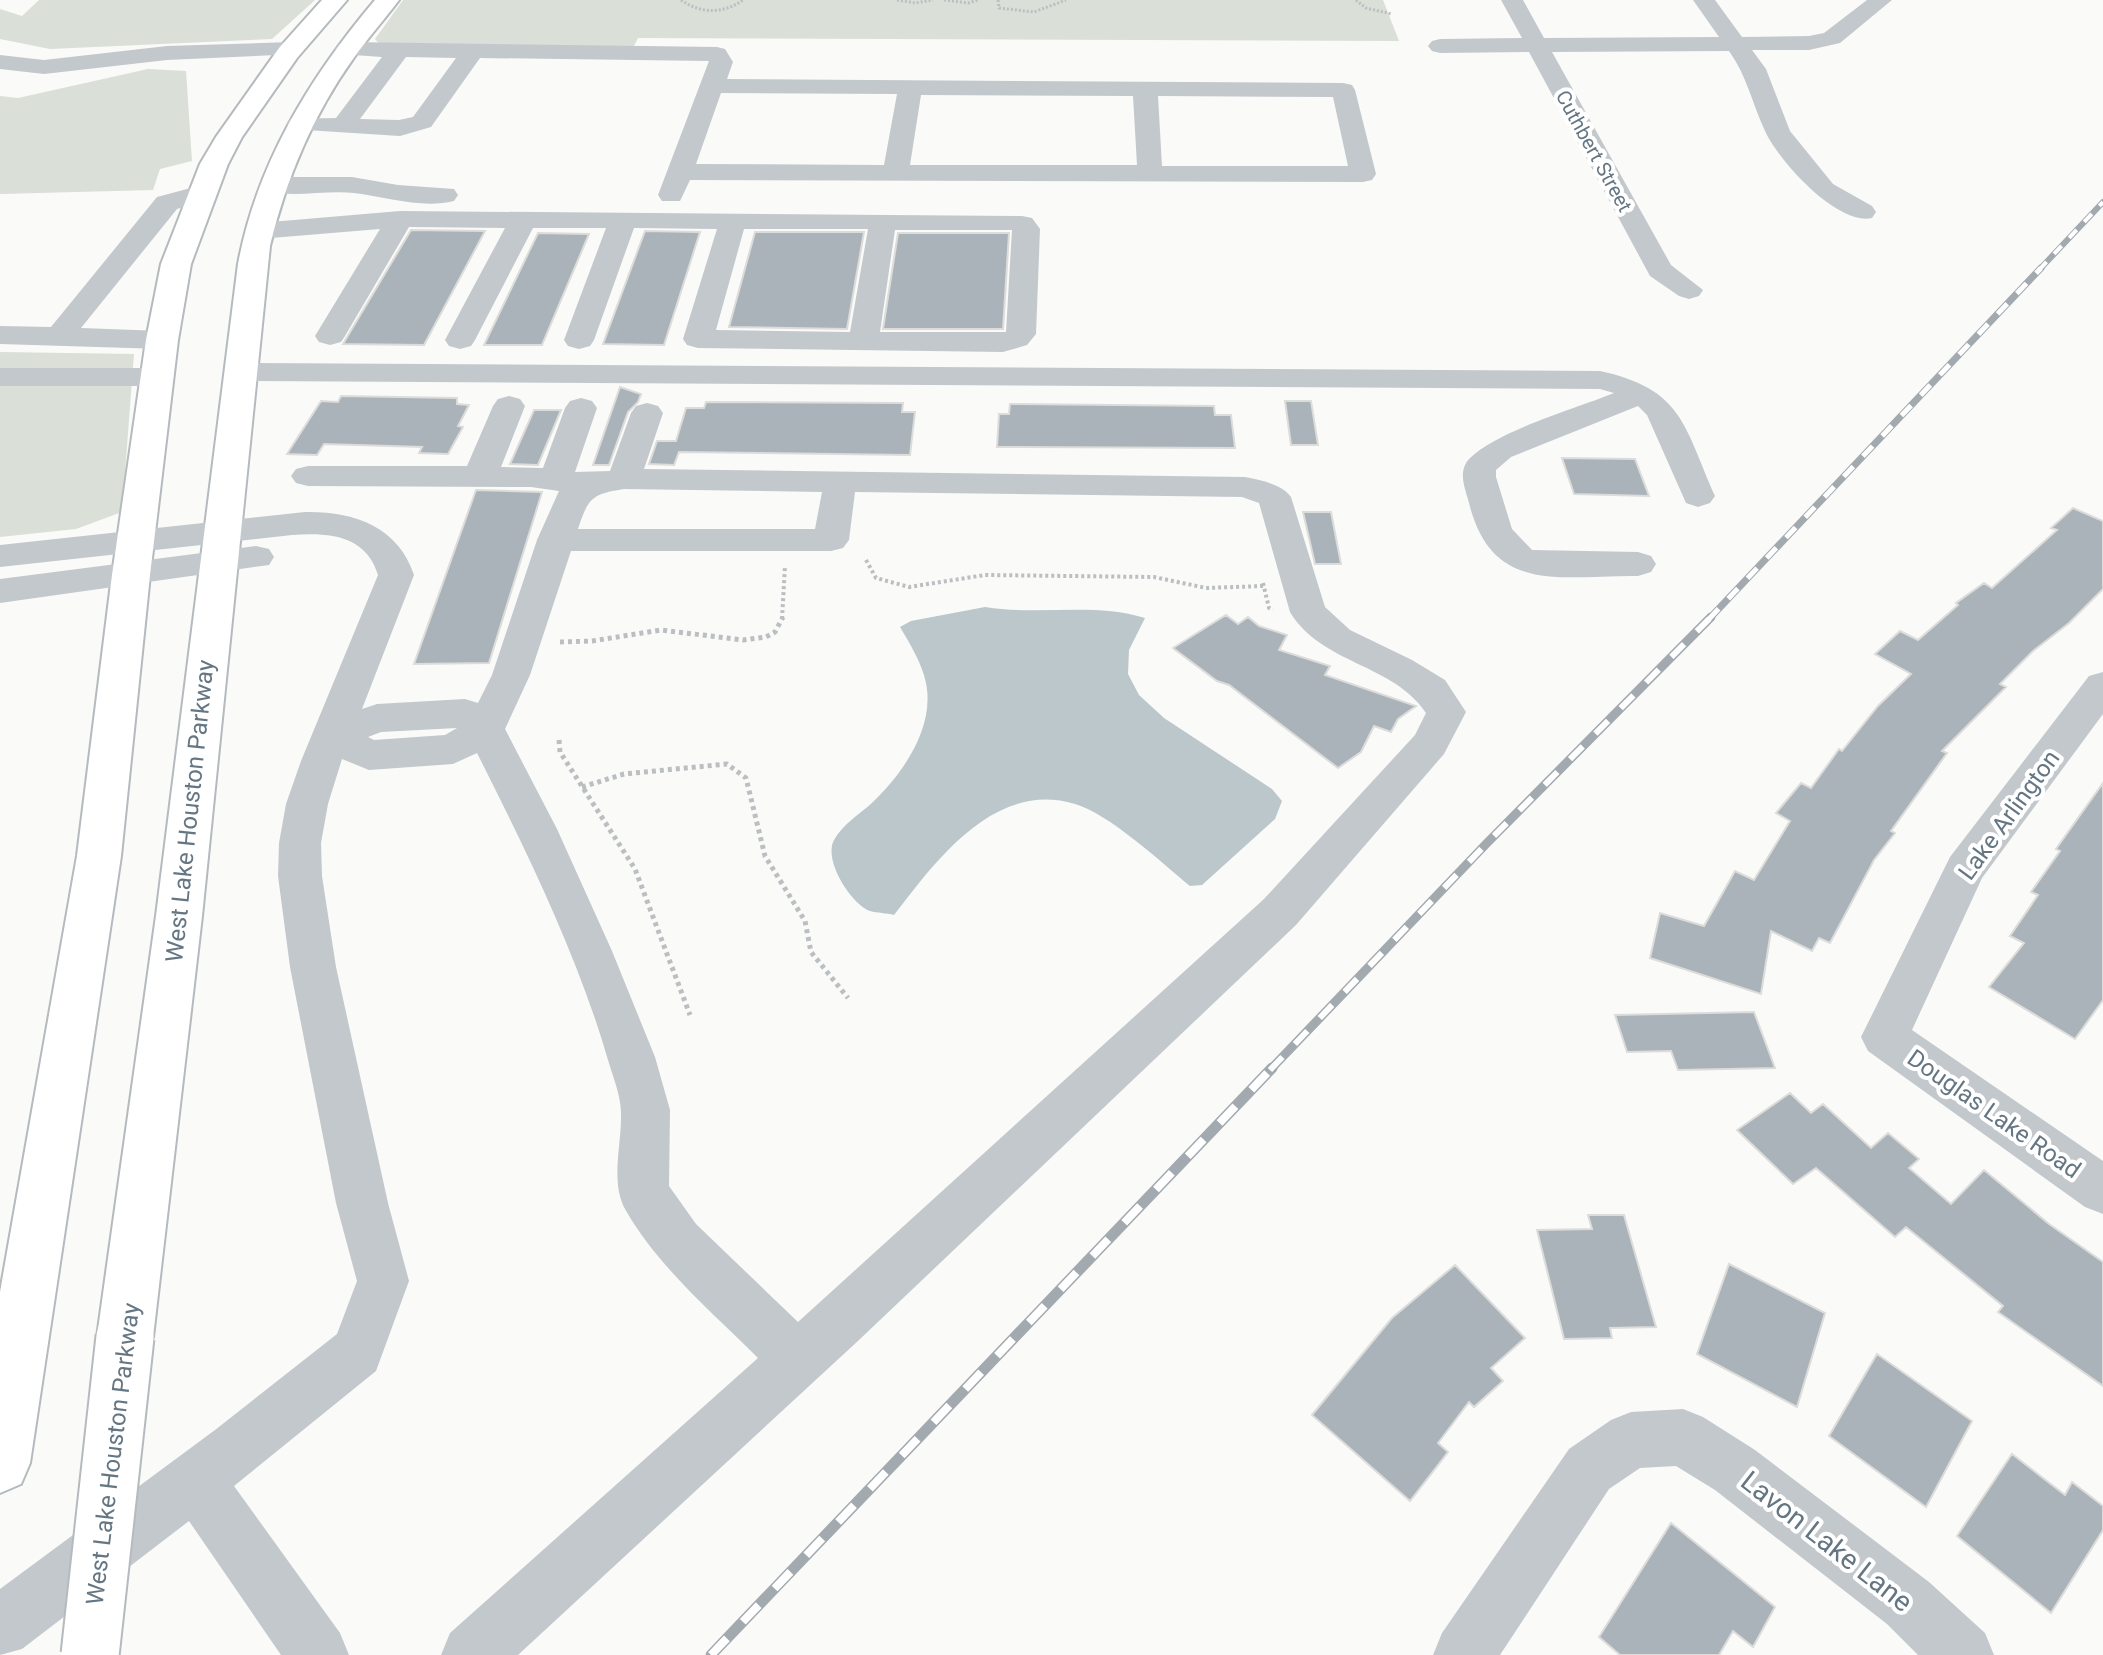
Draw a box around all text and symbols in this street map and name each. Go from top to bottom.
street label: Cuthbert Street [1551,86,1637,216]
street label: West Lake Houston Parkway [160,658,220,964]
street label: Lake Arlington [1953,745,2065,885]
street label: Douglas Lake Road [1902,1044,2086,1184]
street label: West Lake Houston Parkway [81,1301,145,1607]
street label: Lavon Lake Lane [1734,1464,1919,1619]

